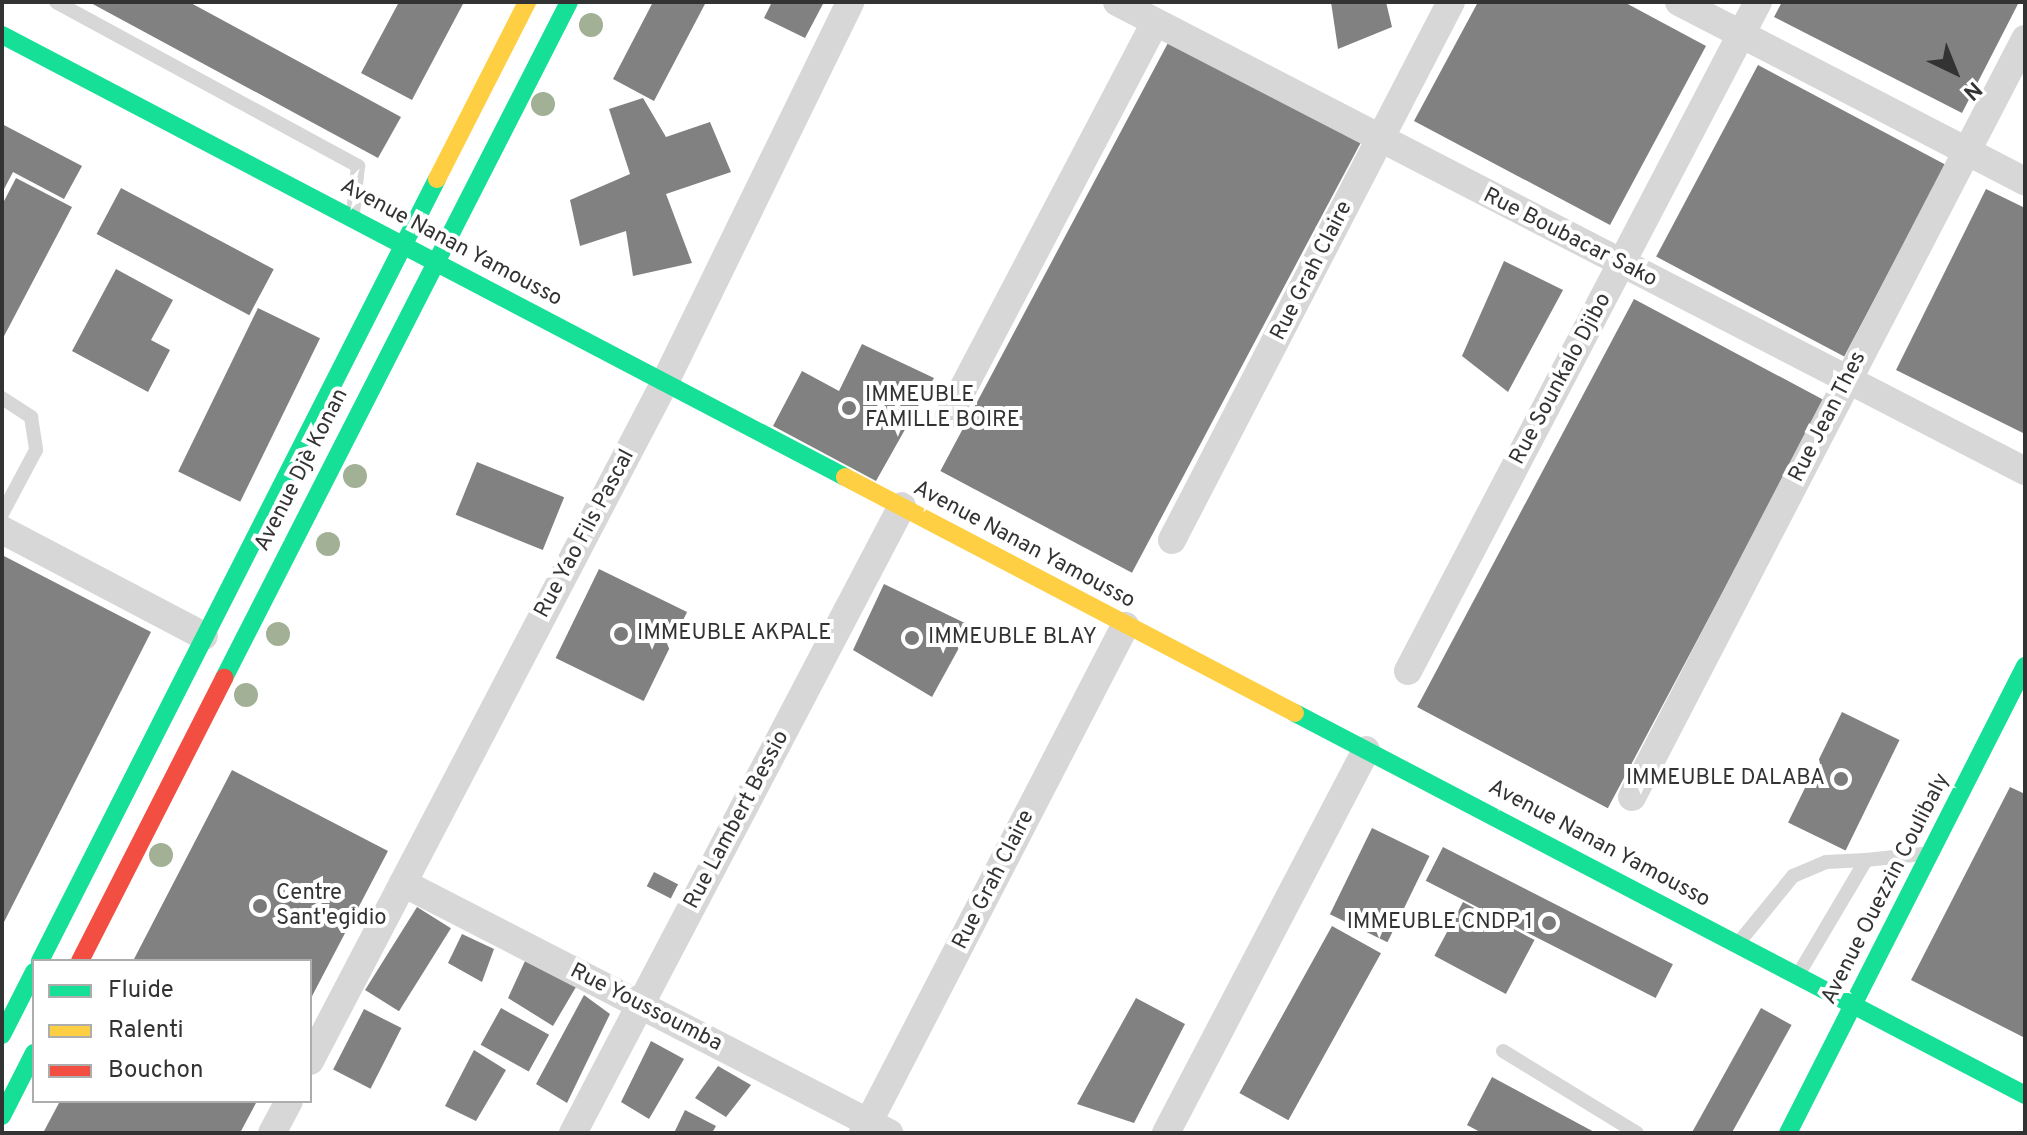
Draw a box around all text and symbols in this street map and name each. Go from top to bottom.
north arrow [1915,32,1995,112]
text: N [1957,75,1987,105]
street label: Avenue Nanan Yamousso [335,173,567,313]
street label: Rue Boubacar Sako [1479,183,1661,293]
street label: Rue Grah Claire [1266,197,1358,345]
street label: Rue Sounkalo Djibo [1505,289,1617,469]
street label: Rue Jean Thes [1784,347,1872,487]
place label: IMMEUBLE FAMILLE BOIRE [865,382,1020,434]
street label: Avenue Djè Konan [250,384,354,556]
marker: IMMEUBLE FAMILLE BOIRE [840,399,858,417]
street label: Rue Yao Fils Pascal [529,445,641,623]
street label: Avenue Nanan Yamousso [908,475,1140,615]
place label: IMMEUBLE AKPALE [637,621,832,647]
marker: IMMEUBLE AKPALE [612,625,630,643]
place label: IMMEUBLE BLAY [928,625,1097,651]
marker: IMMEUBLE BLAY [903,629,921,647]
street label: Rue Lambert Bessio [679,726,795,914]
place label: IMMEUBLE DALABA [1626,766,1825,792]
street label: Avenue Ouezzin Coulibaly [1816,769,1956,1009]
marker: IMMEUBLE DALABA [1832,770,1850,788]
street label: Avenue Nanan Yamousso [1483,774,1715,914]
street label: Rue Grah Claire [948,806,1040,954]
place label: Centre Sant'egidio [276,880,387,932]
marker: Centre Sant'egidio [251,897,269,915]
place label: IMMEUBLE CNDP 1 [1347,910,1533,936]
marker: IMMEUBLE CNDP 1 [1540,914,1558,932]
street label: Rue Youssoumba [565,958,727,1058]
legend [32,959,312,1103]
text: Fluide [108,976,174,1006]
text: Ralenti [108,1016,184,1046]
text: Bouchon [108,1056,203,1086]

